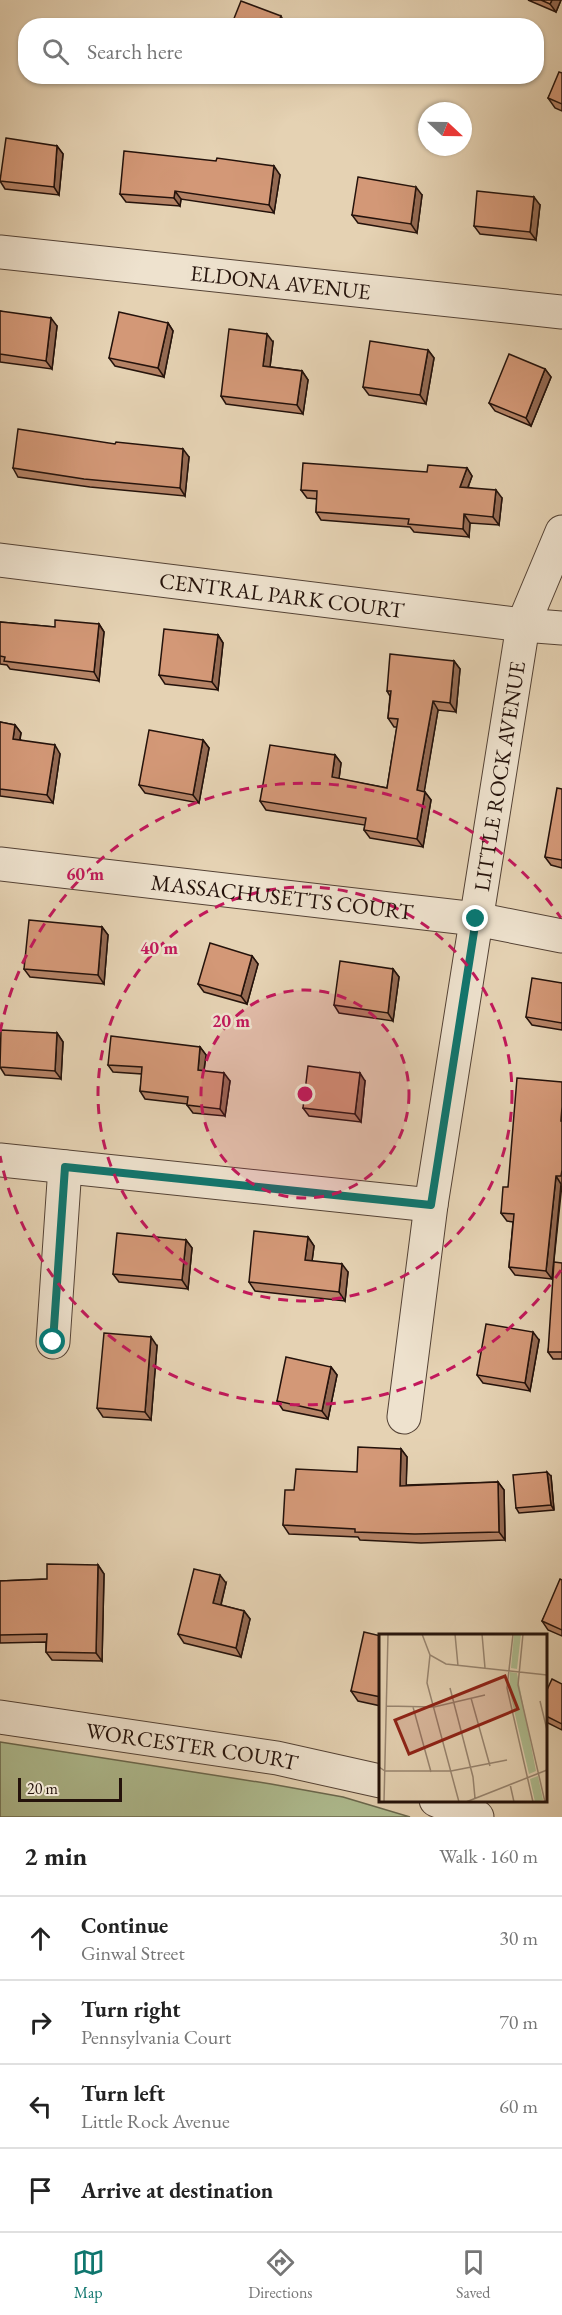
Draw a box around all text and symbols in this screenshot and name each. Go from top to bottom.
search box [18,18,544,84]
icon: search [39,35,72,68]
text: Search here [87,37,182,66]
north arrow [418,102,472,156]
street label: ELDONA AVENUE [189,258,372,306]
street label: CENTRAL PARK COURT [158,566,406,625]
street label: LITTLE ROCK AVENUE [467,659,532,893]
text: 60 m [66,862,104,885]
street label: MASSACHUSETTS COURT [150,868,415,927]
route end [462,905,488,931]
text: 40 m [140,936,178,959]
text: 20 m [212,1009,250,1032]
centre of rings [295,1084,315,1104]
route start [39,1328,65,1354]
inset map [379,1634,547,1802]
street label: WORCESTER COURT [84,1716,301,1777]
scale bar [18,1775,122,1802]
text: 20 m [27,1778,58,1799]
text: 2 min [24,1839,87,1873]
text: Walk · 160 m [439,1843,538,1869]
text: Continue [81,1911,168,1940]
icon: ahead [24,1922,57,1955]
text: 30 m [499,1925,538,1951]
text: Ginwal Street [81,1940,185,1966]
text: Turn right [81,1995,180,2024]
icon: right [24,2006,57,2039]
text: 70 m [499,2009,538,2035]
text: Pennsylvania Court [81,2024,231,2050]
text: Turn left [81,2079,165,2108]
icon: left [24,2090,57,2123]
text: 60 m [499,2093,538,2119]
text: Little Rock Avenue [81,2108,230,2134]
icon: arrive [24,2174,57,2207]
text: Arrive at destination [81,2176,273,2205]
tab: Map [72,2246,105,2303]
tab: Directions [248,2246,313,2303]
tab: Saved [456,2246,490,2303]

